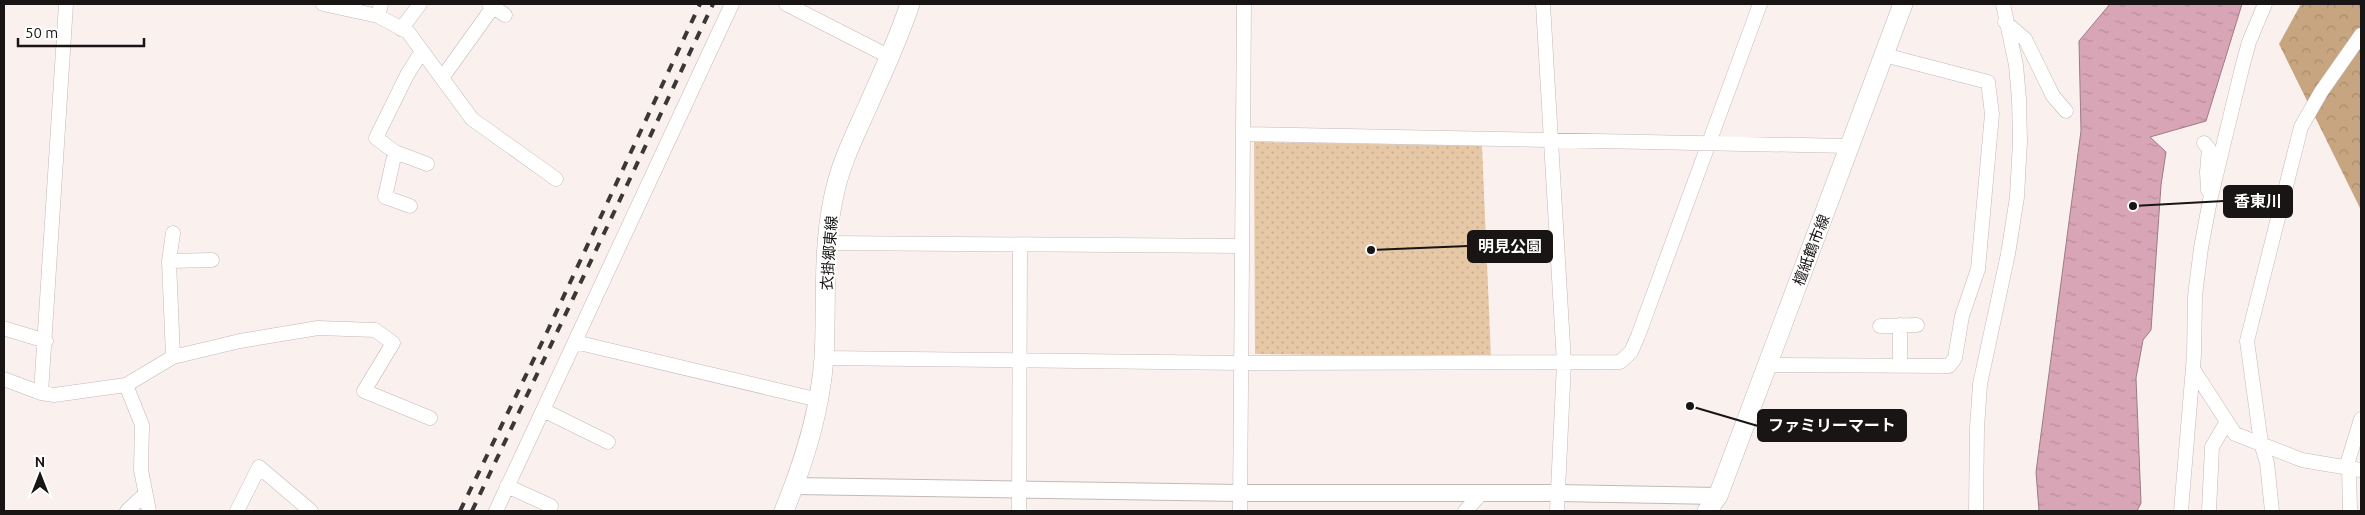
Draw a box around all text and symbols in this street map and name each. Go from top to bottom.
scale bar [18,15,144,47]
text: 50 m [25,24,58,41]
callout: 香東川 [2224,186,2292,217]
text: 香東川 [2234,192,2282,210]
street label: 檀紙鶴市線 [1790,212,1832,288]
street label: 衣掛郷東線 [818,215,840,291]
callout: 明見公園 [1468,231,1552,262]
text: 明見公園 [1478,237,1542,255]
callout: ファミリーマート [1758,410,1906,441]
text: ファミリーマート [1768,416,1896,434]
north arrow [15,450,65,500]
text: N [35,454,45,470]

